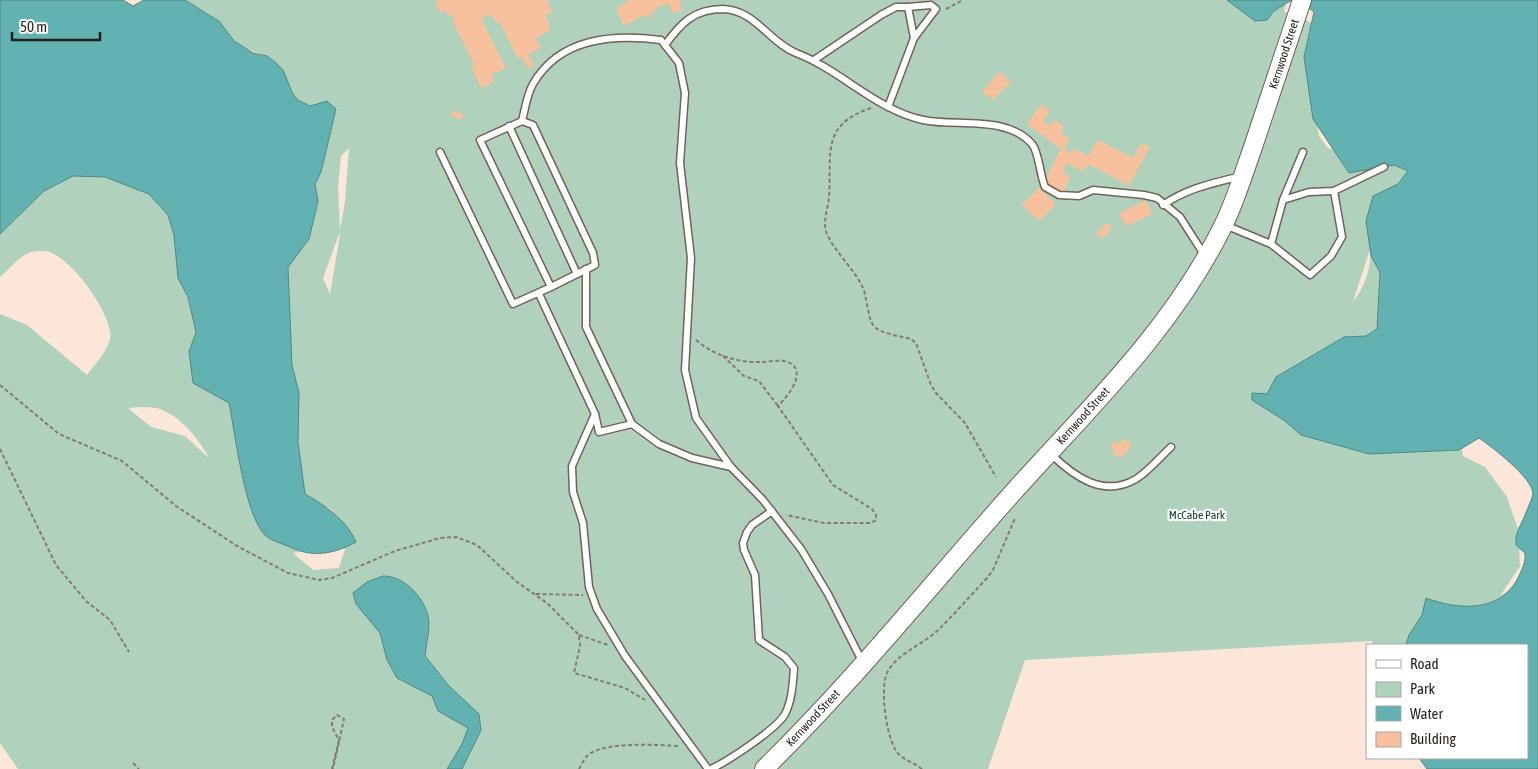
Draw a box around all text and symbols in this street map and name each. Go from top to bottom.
scale bar [12,10,100,42]
street label: Kernwood Street [1266,17,1302,91]
text: 50 m [20,18,47,35]
street label: Kernwood Street [1054,384,1113,448]
park label: McCabe Park [1169,508,1226,522]
legend [1366,644,1528,759]
text: Road [1410,655,1439,672]
text: Park [1410,680,1435,697]
street label: Kernwood Street [783,686,843,749]
text: Water [1410,705,1443,722]
text: Building [1410,730,1456,747]

